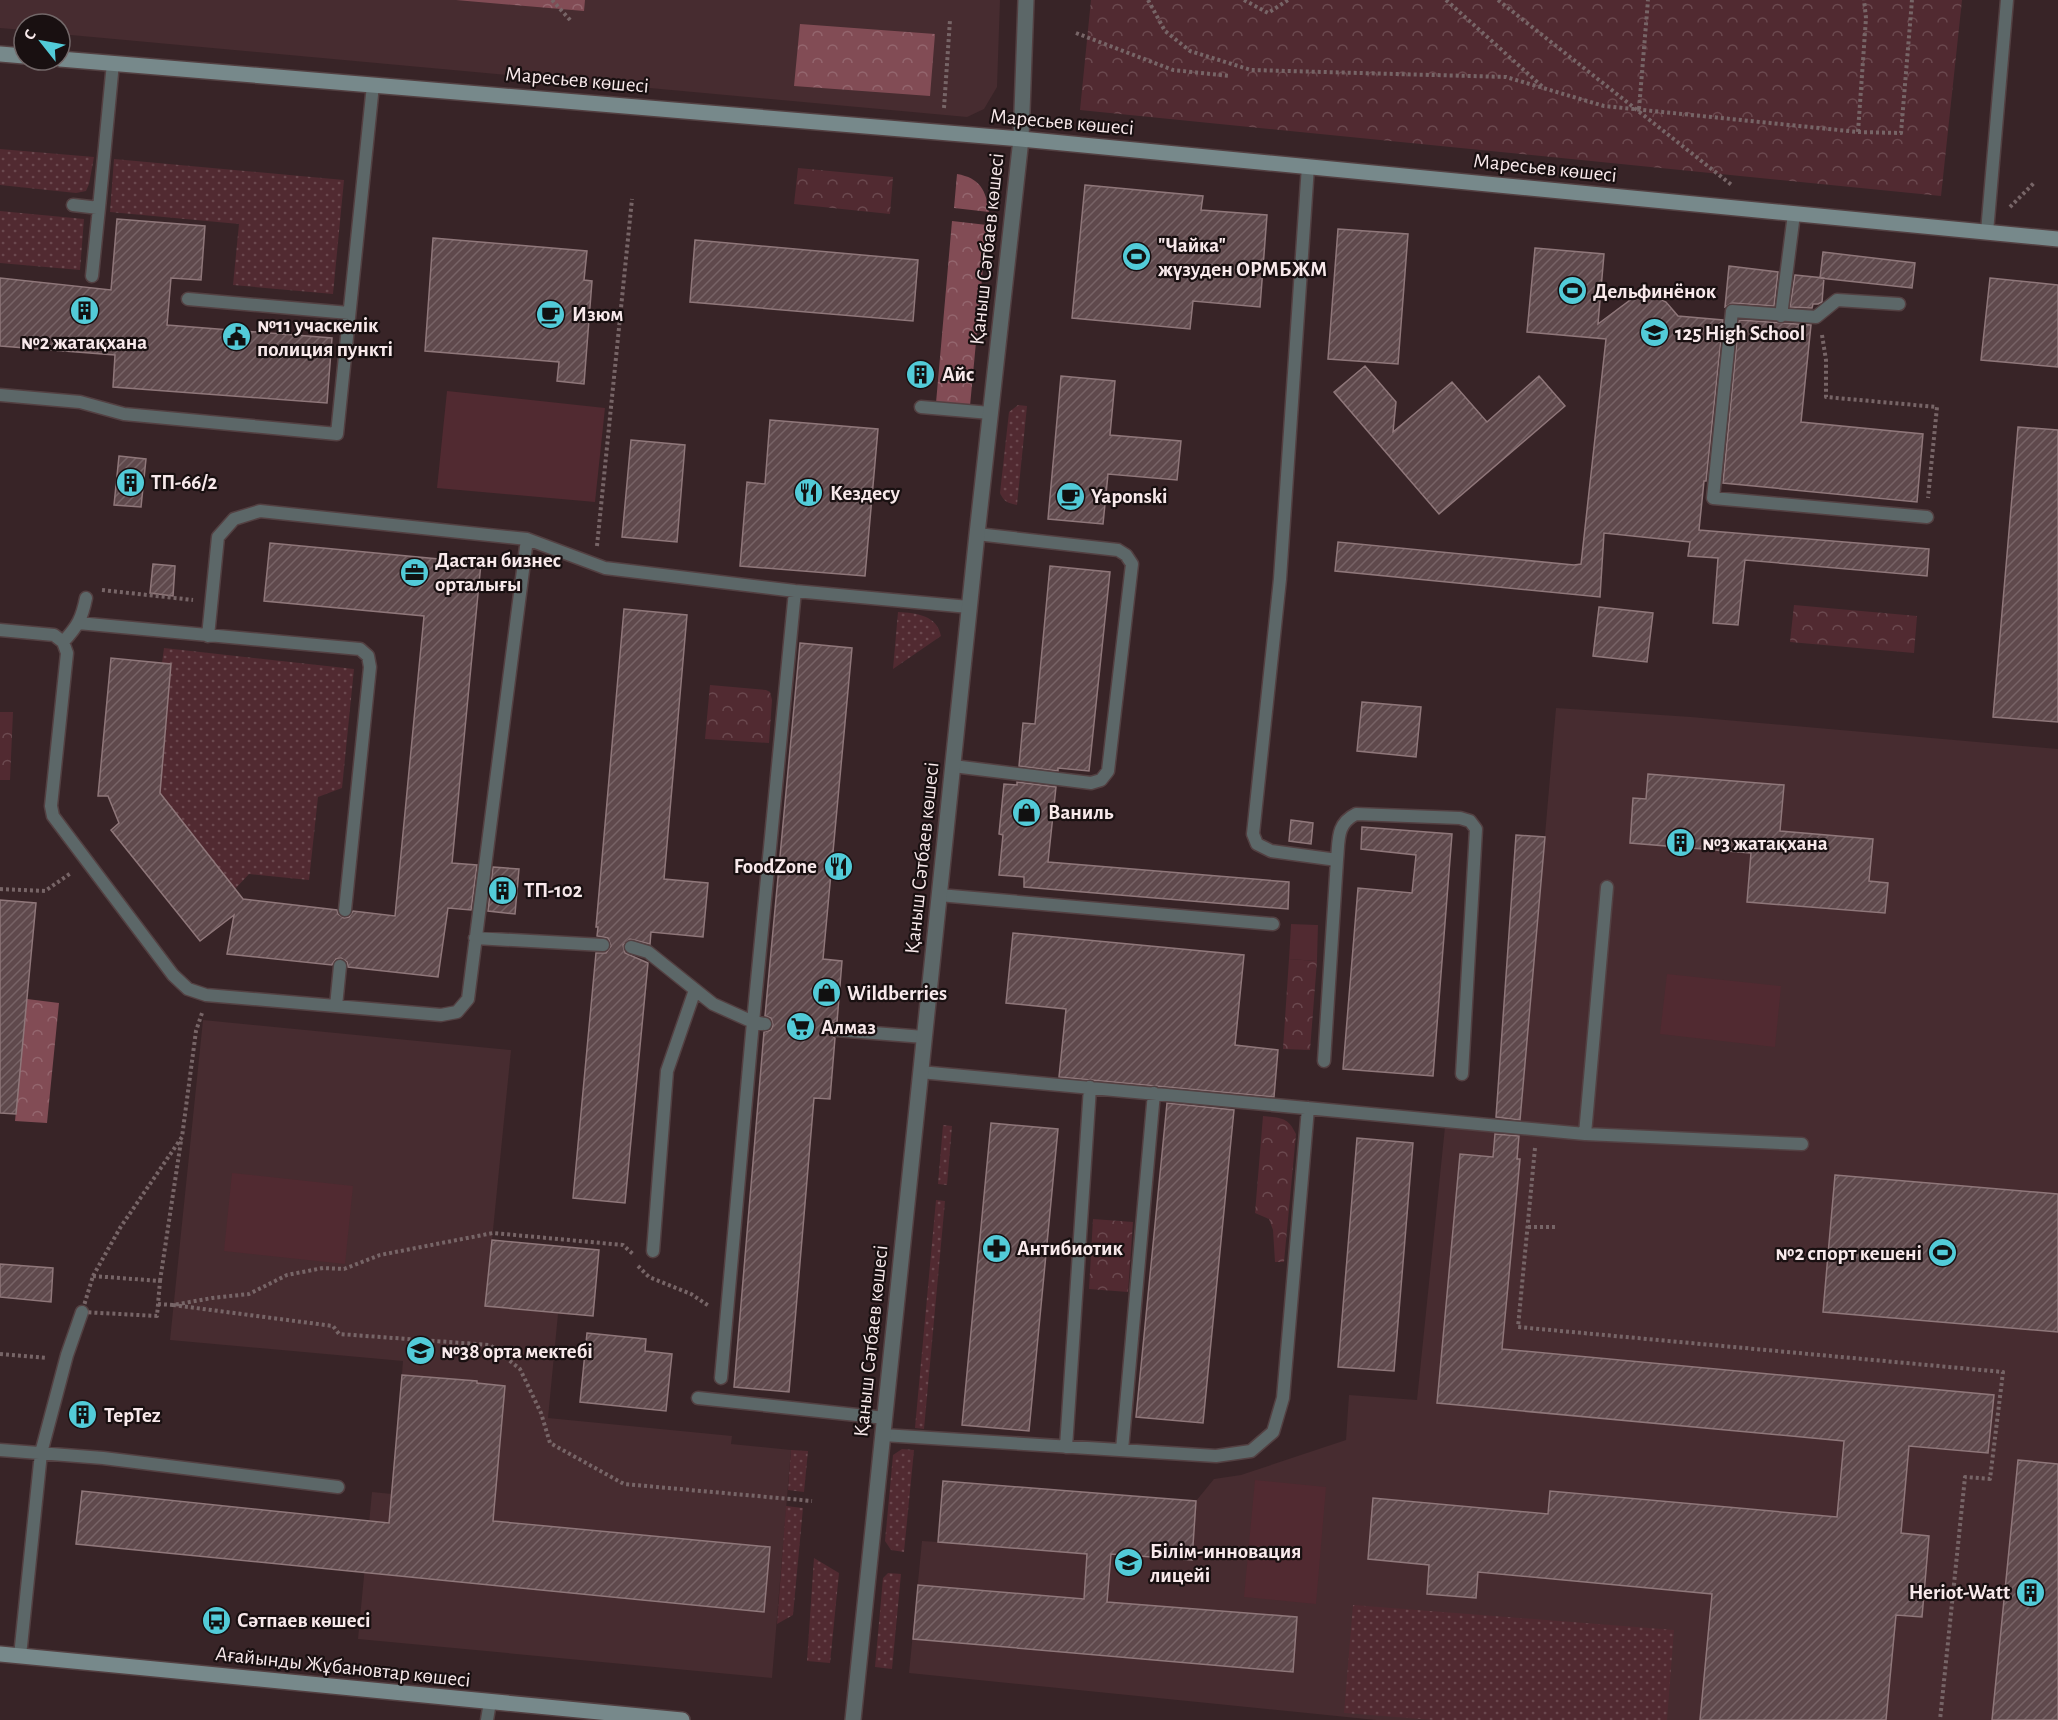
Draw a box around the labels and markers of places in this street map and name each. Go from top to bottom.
place label: "Чайка" жүзуден ОРМБЖМ [1158,235,1327,280]
sports icon: "Чайка" жүзуден ОРМБЖМ [1121,241,1153,273]
sports icon: Дельфинёнок [1556,275,1588,307]
place label: Дельфинёнок [1593,281,1717,302]
building icon: №2 жатақхана [68,295,100,327]
cafe icon: Изюм [535,298,567,330]
place label: Изюм [572,304,623,325]
place label: №11 учаскелік полиция пункті [257,315,393,360]
school or university icon: 125 High School [1638,317,1670,349]
public building icon: №11 учаскелік полиция пункті [220,321,252,353]
place label: 125 High School [1675,323,1805,344]
place label: №2 жатақхана [21,332,147,353]
building icon: Айс [905,358,937,390]
place label: Айс [942,364,975,385]
building icon: ТП-66/2 [114,466,146,498]
place label: ТП-66/2 [151,472,217,493]
restaurant icon: Кездесу [793,477,825,509]
cafe icon: Yaponski [1054,480,1086,512]
place label: Кездесу [830,483,901,504]
place label: Yaponski [1091,486,1168,507]
place label: Дастан бизнес орталығы [435,550,561,595]
office icon: Дастан бизнес орталығы [398,556,430,588]
shop icon: Ваниль [1011,796,1043,828]
place label: Ваниль [1048,802,1114,823]
building icon: №3 жатақхана [1665,827,1697,859]
place label: №3 жатақхана [1702,833,1828,854]
restaurant icon: FoodZone [822,850,854,882]
place label: FoodZone [734,856,817,877]
building icon: ТП-102 [487,874,519,906]
place label: ТП-102 [524,880,583,901]
shop icon: Wildberries [810,977,842,1009]
place label: Wildberries [847,983,947,1004]
supermarket icon: Алмаз [784,1011,816,1043]
place label: Алмаз [821,1017,876,1038]
pharmacy icon: Антибиотик [980,1232,1012,1264]
sports icon: №2 спорт кешені [1927,1237,1959,1269]
place label: Антибиотик [1017,1238,1123,1259]
place label: №2 спорт кешені [1775,1243,1922,1264]
school or university icon: №38 орта мектебі [404,1335,436,1367]
place label: №38 орта мектебі [441,1341,593,1362]
building icon: TepTez [67,1399,99,1431]
place label: TepTez [104,1405,161,1426]
place label: Білім-инновация лицейі [1150,1541,1301,1586]
school or university icon: Білім-инновация лицейі [1113,1547,1145,1579]
building icon: Heriot-Watt [2015,1576,2047,1608]
place label: Heriot-Watt [1909,1582,2010,1603]
bus stop icon: Сәтпаев көшесі [200,1604,232,1636]
place label: Сәтпаев көшесі [237,1610,371,1631]

